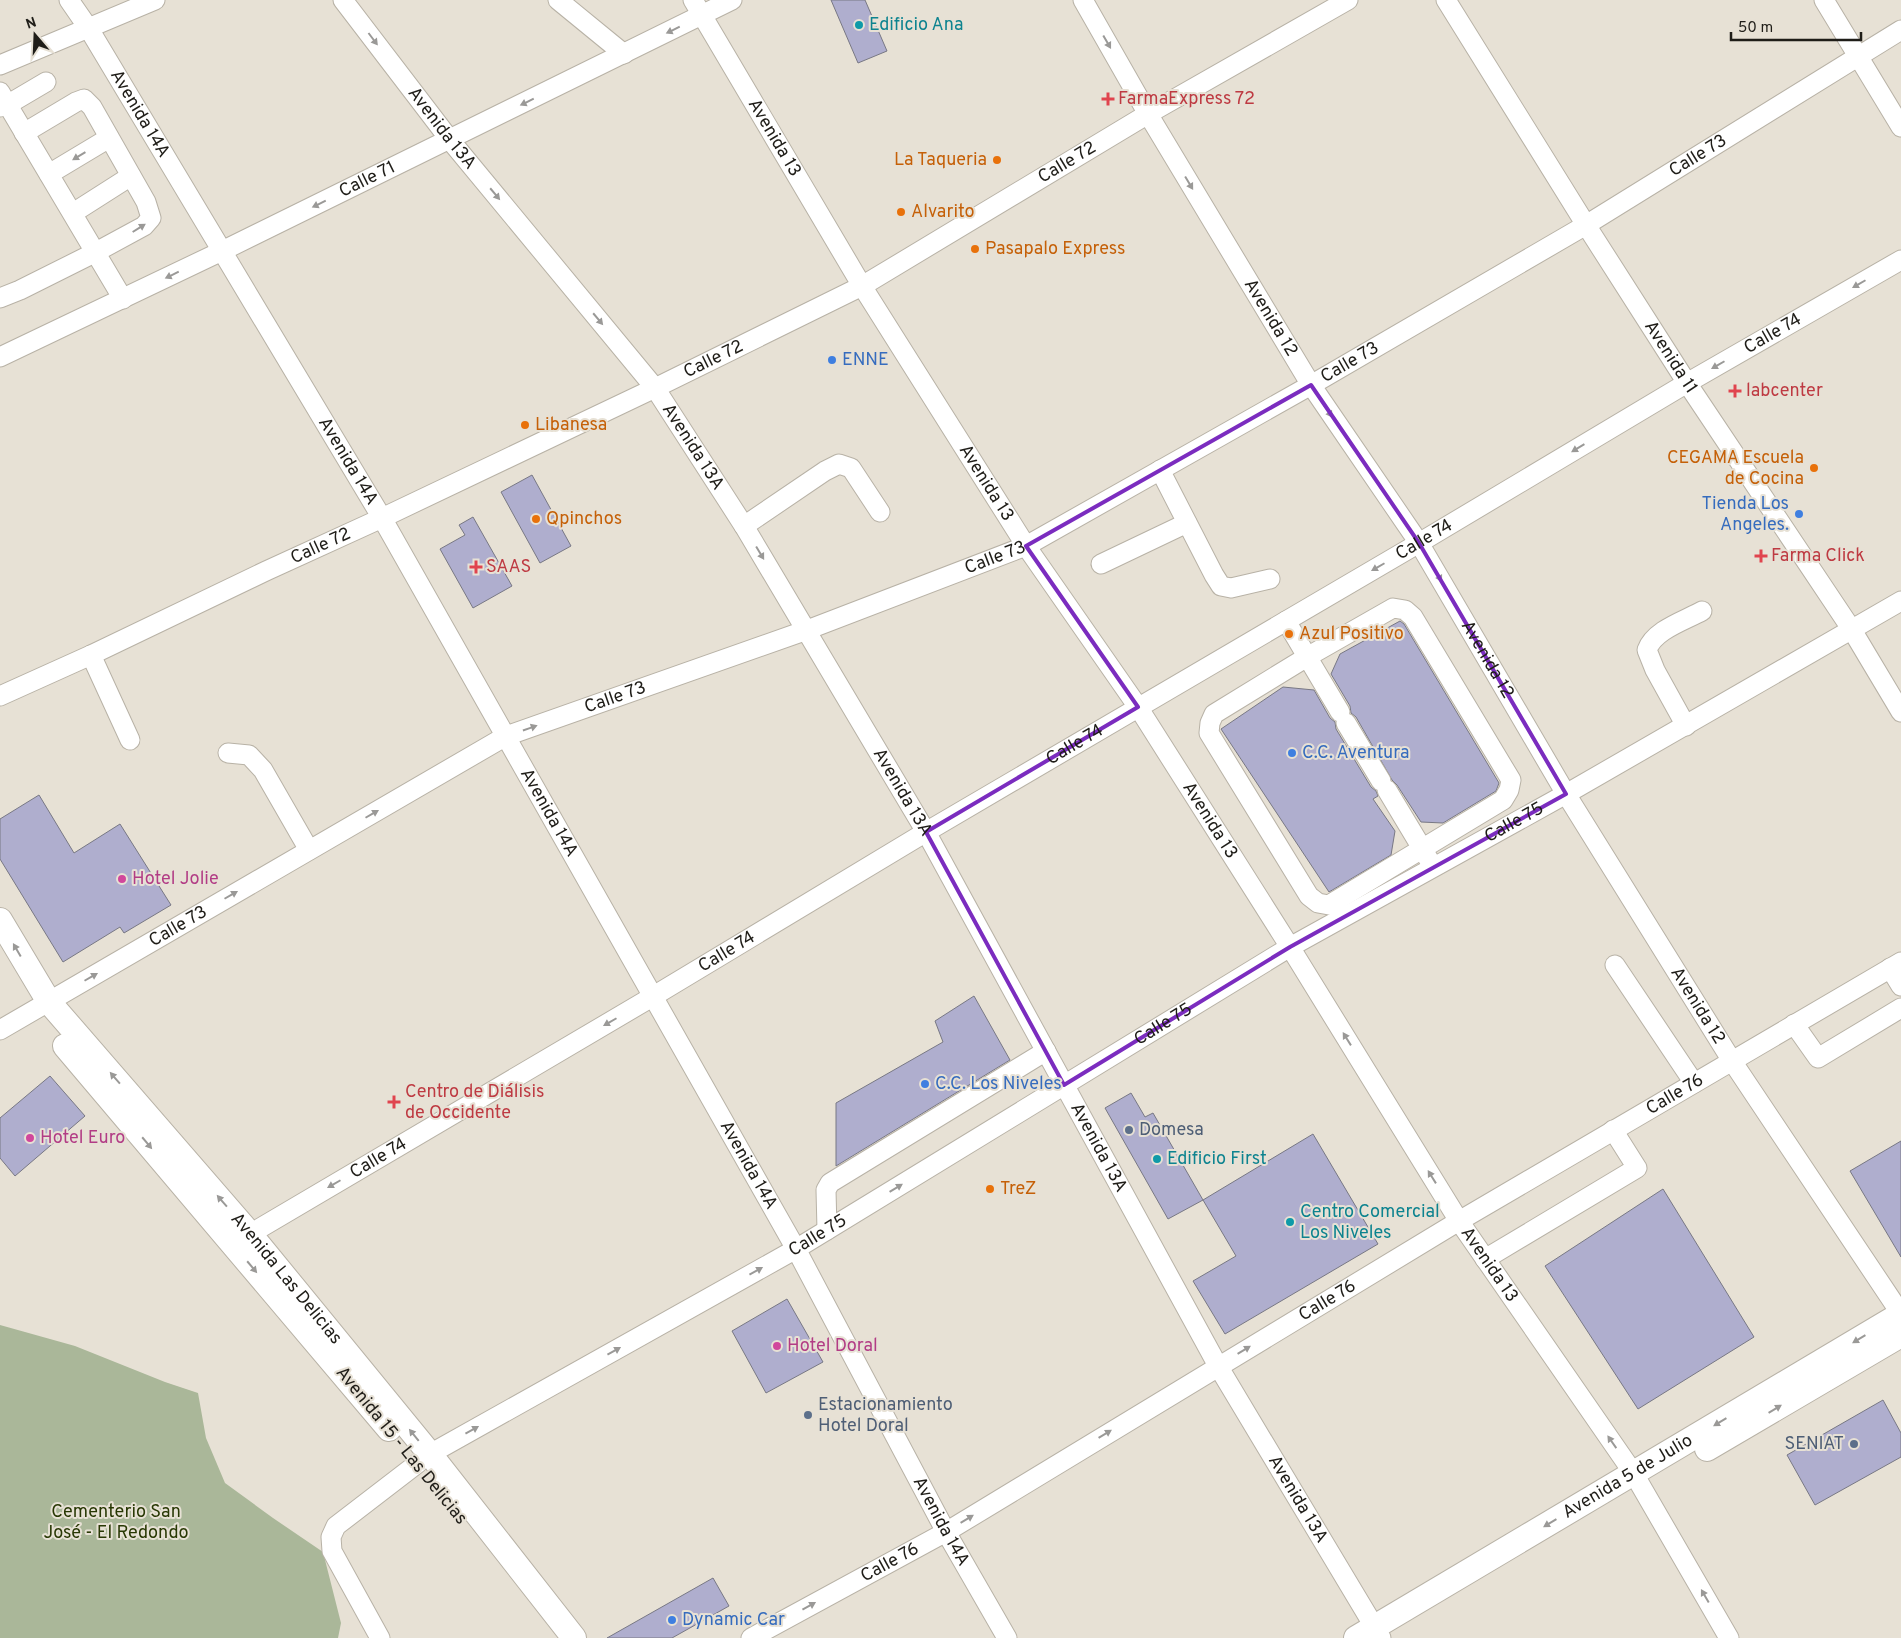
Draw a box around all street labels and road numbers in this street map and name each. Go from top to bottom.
street label: Avenida 14A [105,66,175,162]
street label: Avenida 13A [402,83,481,174]
street label: Avenida 13 [743,95,806,181]
street label: Calle 73 [1665,129,1731,182]
street label: Calle 72 [1034,136,1100,189]
street label: Calle 71 [335,156,399,203]
street label: Avenida 12 [1238,275,1303,361]
street label: Calle 74 [1740,308,1806,359]
street label: Avenida 11 [1639,316,1702,398]
street label: Calle 72 [680,335,747,384]
street label: Calle 73 [1316,337,1383,388]
street label: Avenida 13A [657,399,729,494]
street label: Avenida 14A [313,413,383,509]
street label: Avenida 13 [953,440,1019,526]
street label: Calle 74 [1391,514,1457,566]
street label: Calle 72 [287,522,354,570]
street label: Calle 73 [961,536,1029,580]
street label: Avenida 12 [1455,616,1519,703]
street label: Calle 73 [581,676,649,719]
street label: Calle 74 [1042,719,1108,771]
street label: Avenida 13A [867,744,937,840]
street label: Avenida 14A [515,764,583,861]
street label: Avenida 13 [1177,778,1243,863]
street label: Calle 75 [1481,797,1548,848]
street label: Calle 73 [145,901,211,952]
street label: Calle 74 [694,926,760,978]
street label: Avenida 12 [1665,963,1730,1049]
street label: Calle 75 [1130,998,1197,1051]
street label: Calle 76 [1642,1069,1708,1120]
street label: Avenida 13A [1065,1099,1132,1196]
street label: Avenida 14A [714,1117,783,1214]
street label: Calle 74 [346,1133,411,1184]
street label: Avenida Las Delicias [225,1208,347,1349]
street label: Calle 75 [785,1209,851,1262]
street label: Avenida 13 [1455,1223,1523,1307]
street label: Calle 76 [1295,1275,1360,1327]
street label: Avenida 15 - Las Delicias [330,1362,472,1530]
street label: Avenida 5 de Julio [1558,1429,1697,1524]
street label: Avenida 13A [1263,1451,1333,1547]
street label: Avenida 14A [907,1473,975,1570]
street label: Calle 76 [857,1537,923,1588]

